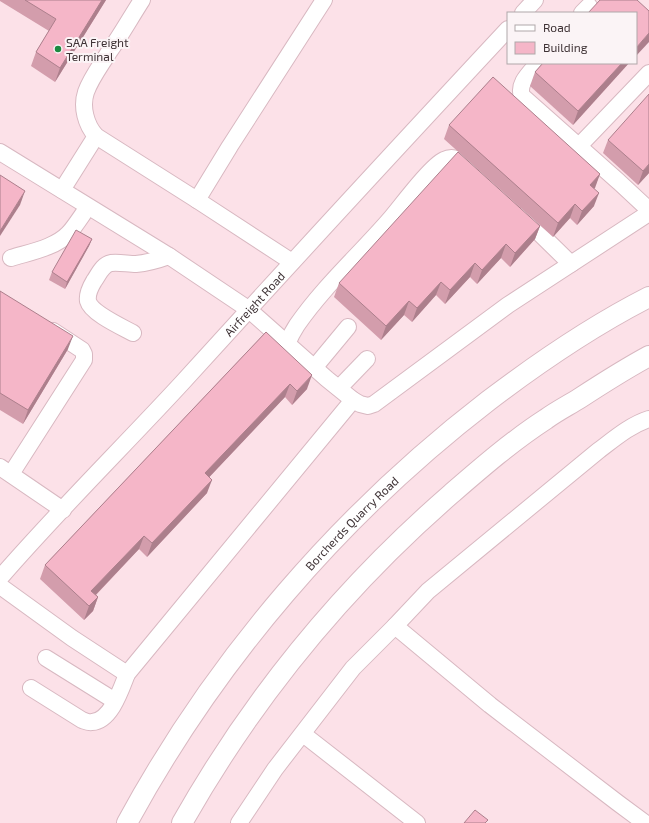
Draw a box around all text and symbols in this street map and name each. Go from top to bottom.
legend [507,12,637,64]
text: Road [543,20,571,34]
place label: SAA Freight Terminal [66,35,129,63]
text: Building [543,40,588,54]
marker: SAA Freight Terminal [53,44,63,54]
street label: Airfreight Road [221,269,287,339]
street label: Borcherds Quarry Road [302,473,401,573]

